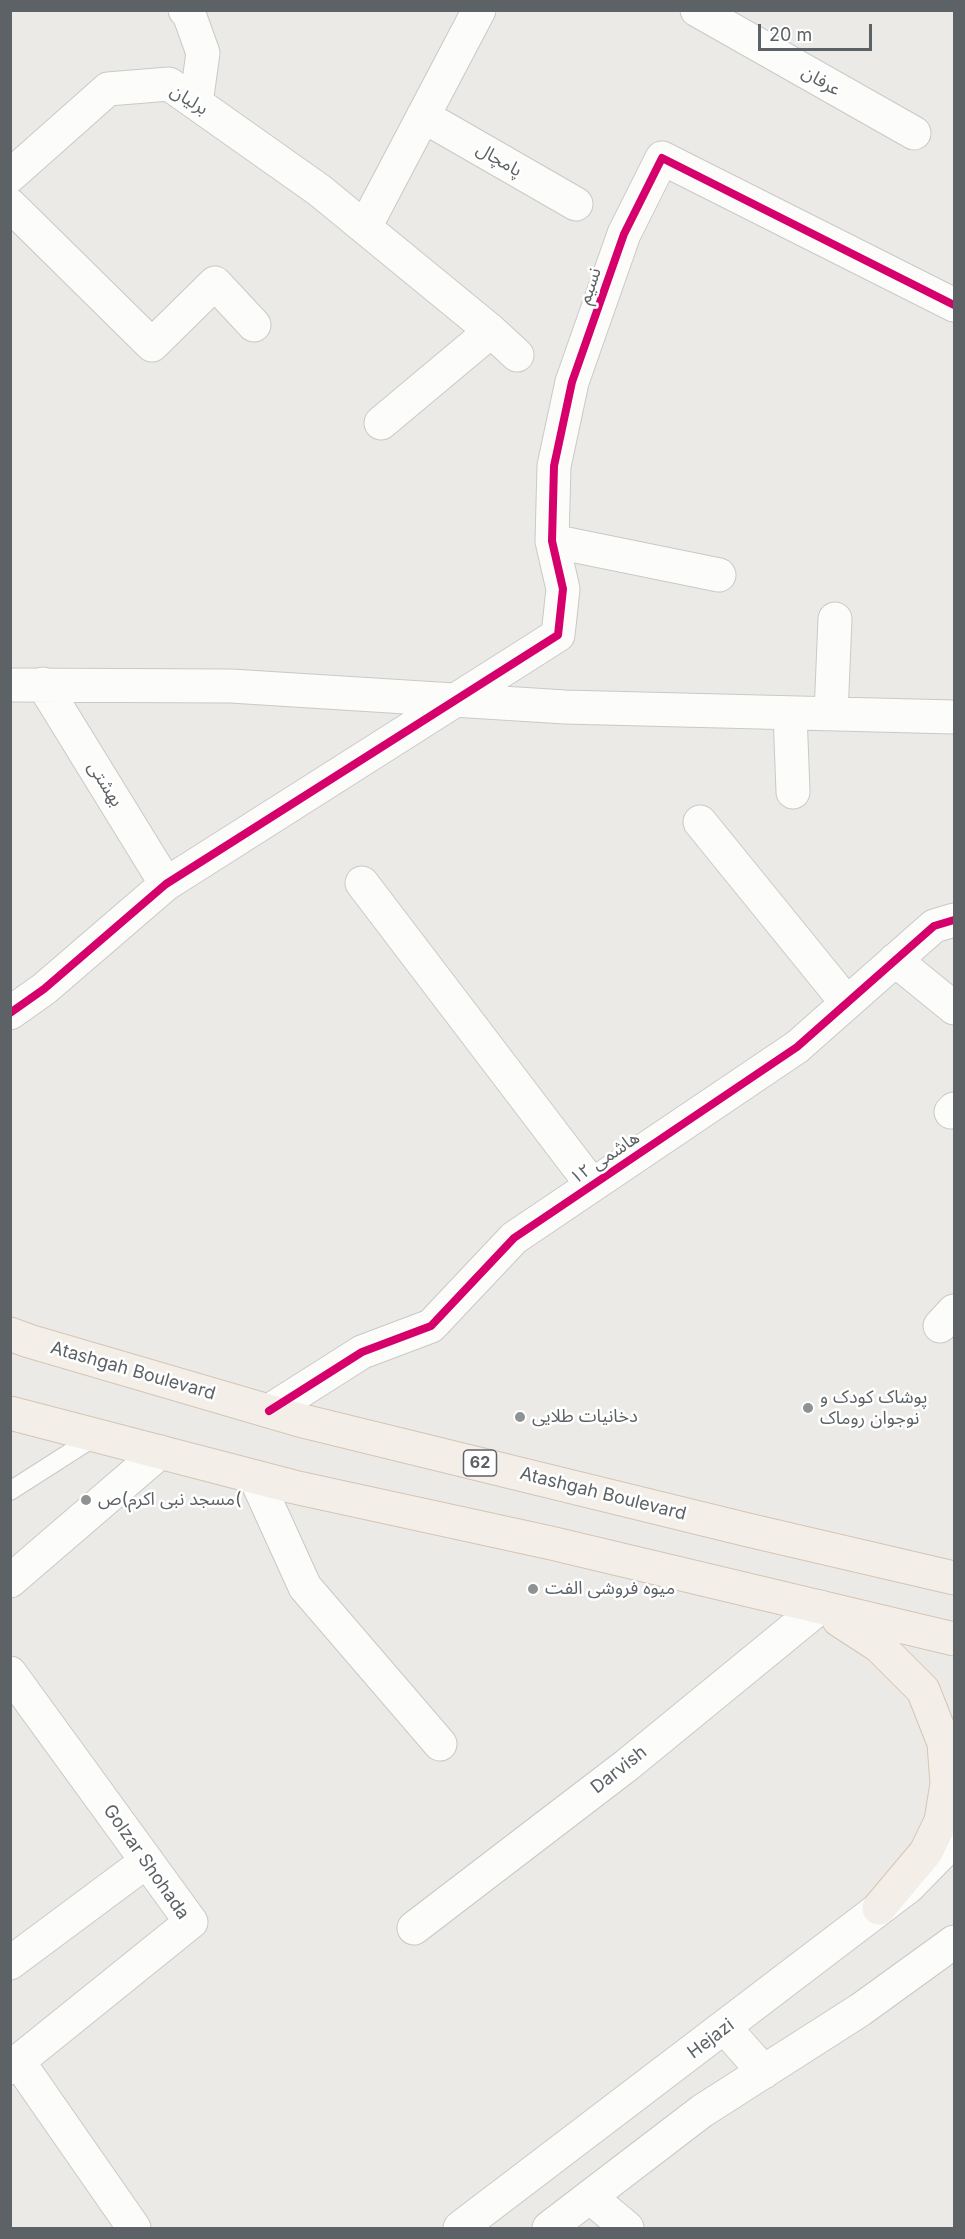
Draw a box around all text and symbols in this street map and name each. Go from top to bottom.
scale bar [761,12,875,50]
text: 20 m [769,24,812,45]
street label: عرفان [798,61,844,101]
street label: برلیان [166,80,212,120]
street label: پامچال [472,138,526,182]
street label: نسیم [574,265,606,307]
street label: بهشتی [83,757,127,811]
street label: ۱۲ هاشمی [566,1127,644,1189]
street label: Atashgah Boulevard [48,1337,218,1405]
place label: پوشاک کودک و نوجوان روماک [820,1387,927,1430]
marker: پوشاک کودک و نوجوان روماک [801,1401,815,1415]
place label: دخانیات طلایی [532,1406,638,1428]
marker: دخانیات طلایی [513,1410,527,1424]
road number: 62 [464,1450,496,1476]
street label: Atashgah Boulevard [518,1463,688,1525]
place label: مسجد نبی اکرم)ص( [98,1489,242,1511]
marker: مسجد نبی اکرم)ص( [79,1493,93,1507]
place label: میوه فروشی الفت [545,1578,675,1600]
marker: میوه فروشی الفت [526,1582,540,1596]
street label: Darvish [587,1742,651,1798]
street label: Golzar Shohada [98,1800,194,1924]
street label: Hejazi [683,2015,739,2063]

